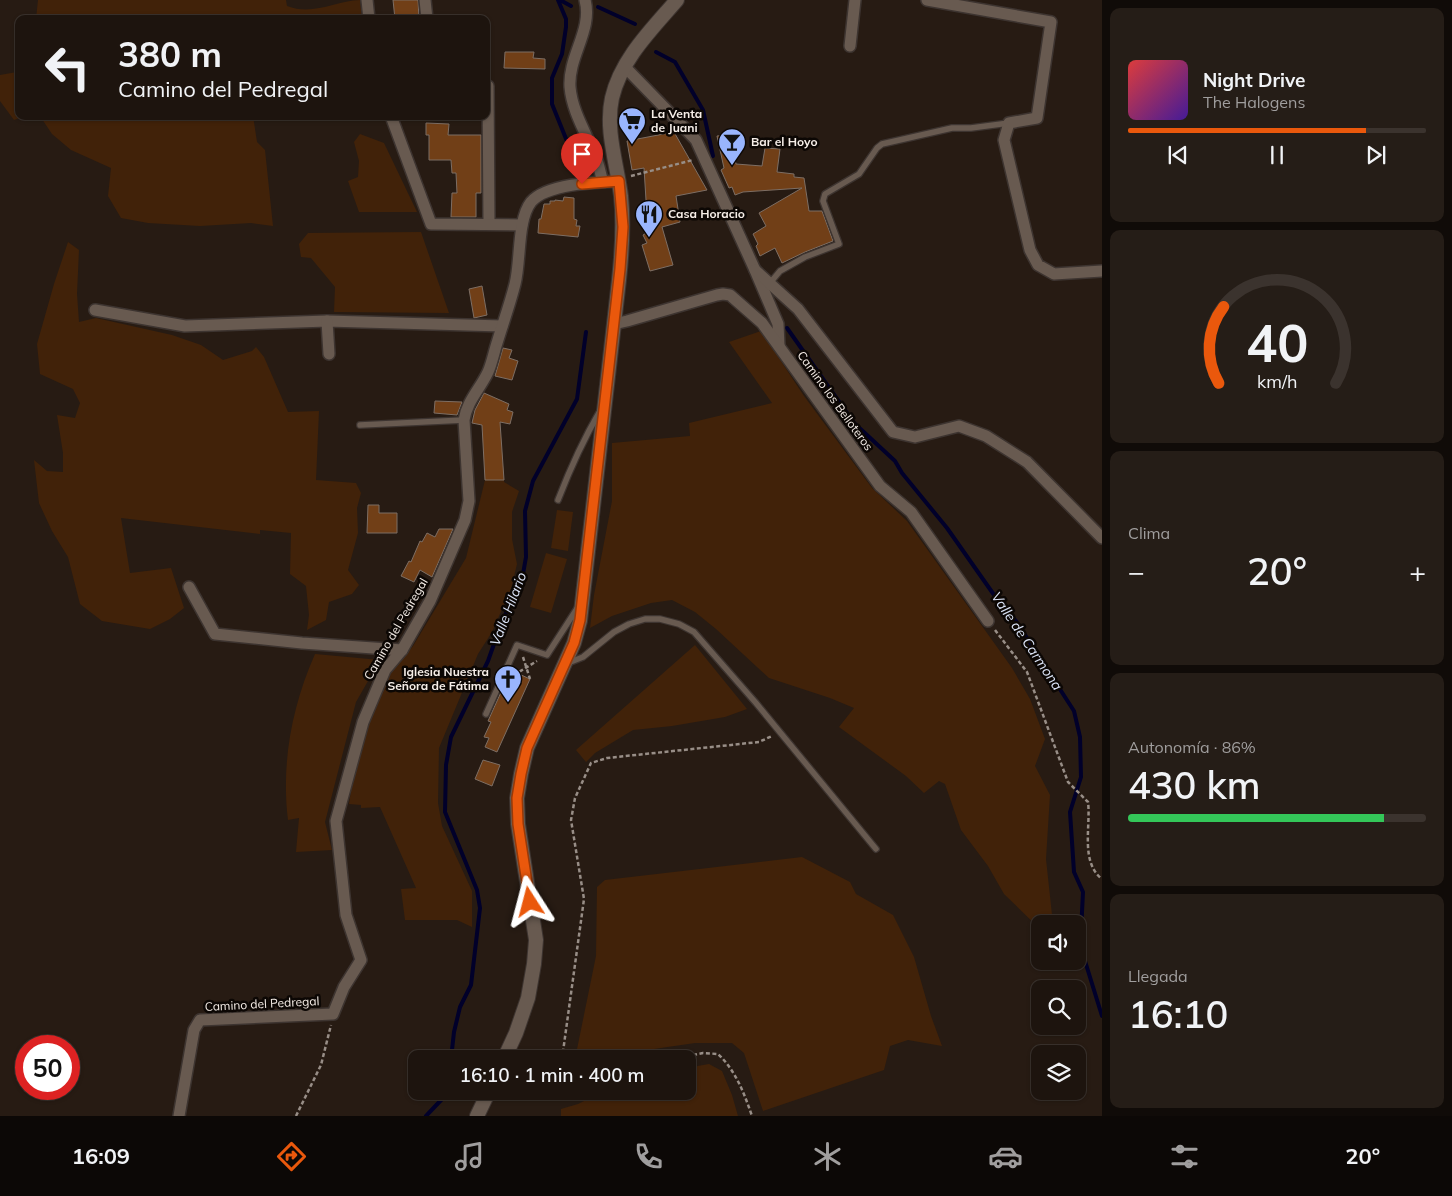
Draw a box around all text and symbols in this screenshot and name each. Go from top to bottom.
text: 380 m [118,32,222,76]
icon: left [35,35,100,100]
text: Night Drive [1203,68,1305,92]
text: Camino del Pedregal [118,75,328,103]
text: The Halogens [1203,92,1305,112]
supermarket icon: La Venta de Juani [617,106,647,145]
place label: La Venta de Juani [651,106,702,135]
bar icon: Bar el Hoyo [717,127,747,166]
pin [561,133,603,184]
place label: Bar el Hoyo [751,134,818,149]
icon: arrive [568,140,596,168]
icon: previous [1164,141,1192,169]
icon: pause [1263,141,1291,169]
icon: next [1362,141,1390,169]
restaurant icon: Casa Horacio [634,199,664,238]
place label: Casa Horacio [668,206,745,221]
text: 40 [1246,310,1308,375]
street label: Camino los Belloteros [794,348,877,453]
text: km/h [1257,370,1297,392]
text: Clima [1128,523,1170,543]
text: 20° [1247,547,1307,595]
text: − [1128,554,1145,589]
text: + [1409,554,1426,589]
water label: Valle Hilario [486,570,530,648]
street label: Camino del Pedregal [360,575,431,682]
water label: Valle de Carmona [987,588,1067,694]
place label: Iglesia Nuestra Señora de Fátima [387,664,489,693]
church icon: Iglesia Nuestra Señora de Fátima [493,664,523,703]
text: Autonomía · 86% [1128,737,1256,757]
text: 430 km [1128,761,1261,809]
position arrow [503,875,555,927]
map controls [1031,915,1086,1100]
button: sound [1031,915,1086,970]
text: Llegada [1128,966,1188,986]
button: search [1031,980,1086,1035]
text: 16:10 [1128,990,1228,1038]
street label: Camino del Pedregal [204,993,320,1014]
speed limit sign: 50 [15,1035,80,1100]
button: layers [1031,1045,1086,1100]
text: 16:10 · 1 min · 400 m [459,1063,645,1087]
icon: directions [274,1139,309,1174]
icon: music [452,1139,487,1174]
icon: phone [631,1139,666,1174]
icon: climate [810,1139,845,1174]
icon: car [988,1139,1023,1174]
icon: filters [1167,1139,1202,1174]
text: 16:09 [72,1142,130,1170]
text: 20° [1345,1142,1380,1170]

